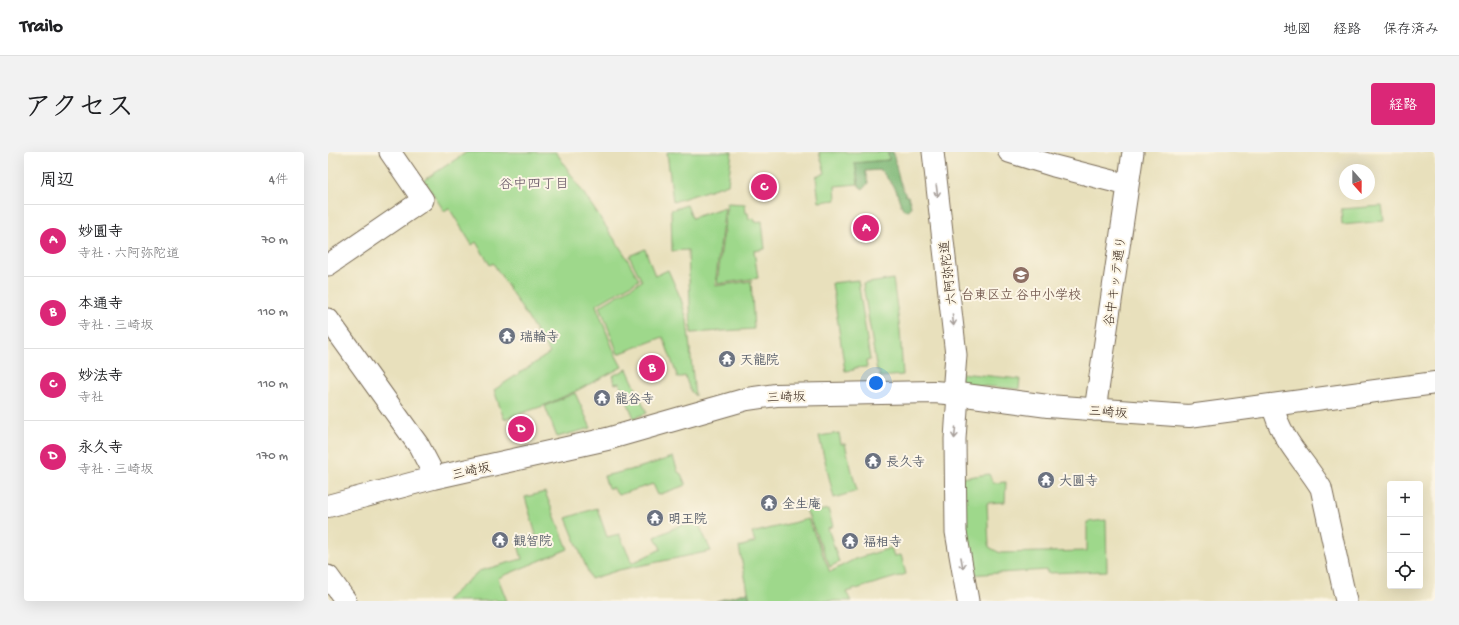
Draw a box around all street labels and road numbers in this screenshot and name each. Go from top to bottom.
street label: 谷中キッテ通り [1102,235,1130,327]
street label: 六阿弥陀道 [938,240,961,306]
street label: 三崎坂 [766,390,806,407]
street label: 三崎坂 [1088,405,1128,422]
street label: 三崎坂 [451,461,492,484]

